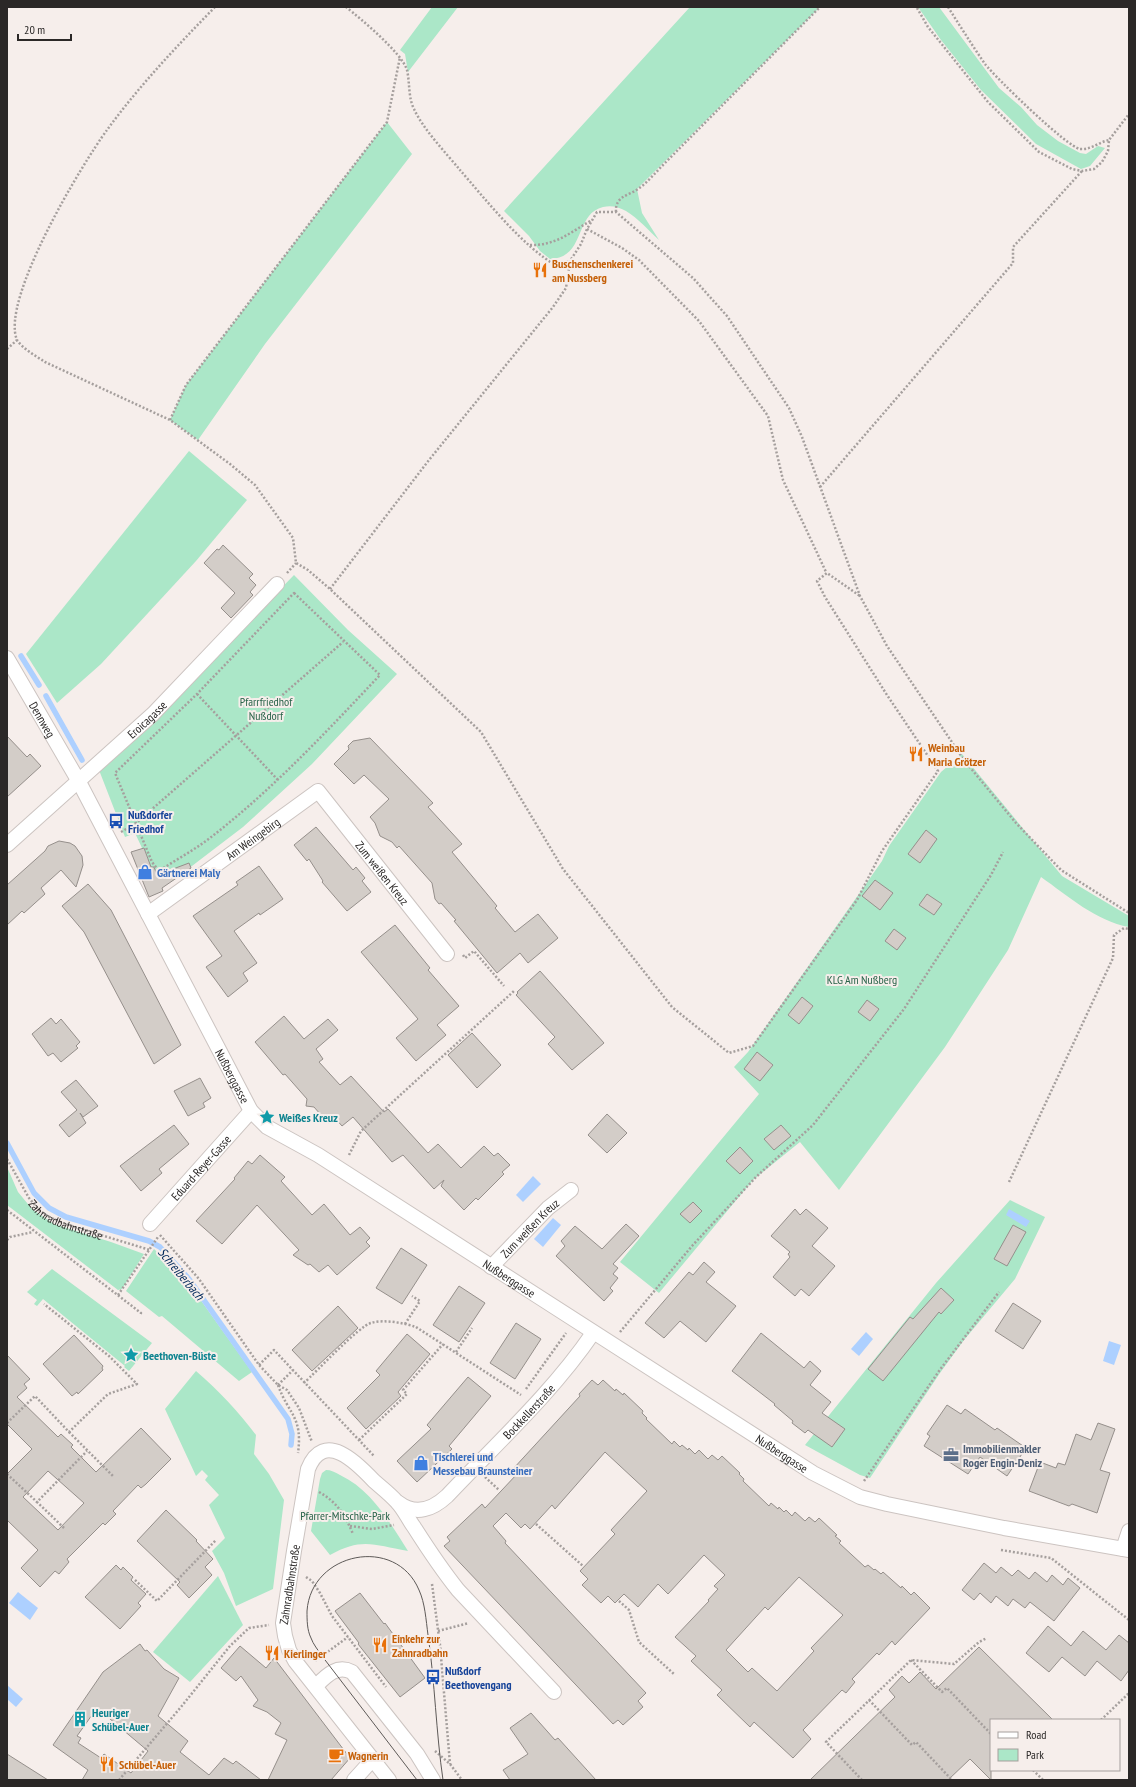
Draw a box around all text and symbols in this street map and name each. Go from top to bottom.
scale bar [18,16,71,42]
text: 20 m [24,22,45,37]
place label: Buschenschenkerei am Nussberg [552,256,633,285]
restaurant icon: Buschenschenkerei am Nussberg [531,261,549,279]
park label: Pfarrfriedhof Nußdorf [240,694,293,723]
street label: Eroicagasse [124,697,170,741]
street label: Dennweg [26,699,59,740]
place label: Weinbau Maria Grötzer [927,740,986,769]
restaurant icon: Weinbau Maria Grötzer [907,745,925,763]
place label: Nußdorfer Friedhof [128,807,173,836]
bus stop icon: Nußdorfer Friedhof [107,812,125,830]
street label: Am Weingebirg [223,814,282,863]
street label: Zum weißen Kreuz [353,838,413,908]
shop icon: Gärtnerei Maly [136,863,154,881]
place label: Gärtnerei Maly [157,865,220,880]
park label: KLG Am Nußberg [827,972,897,987]
street label: Nußberggasse [212,1046,253,1106]
place icon: Weißes Kreuz [258,1108,276,1126]
place label: Weißes Kreuz [278,1110,338,1125]
street label: Eduard-Reyer-Gasse [168,1132,234,1203]
street label: Zum weißen Kreuz [497,1195,562,1260]
street label: Zahnradbahnstraße [26,1196,105,1243]
water label: Schreiberbach [154,1244,209,1305]
street label: Nußberggasse [480,1256,538,1300]
place icon: Beethoven-Büste [122,1346,140,1364]
place label: Beethoven-Büste [143,1348,216,1363]
street label: Bockkellerstraße [499,1381,558,1442]
street label: Nußberggasse [753,1431,811,1475]
place label: Immobilienmakler Roger Engin-Deniz [963,1441,1042,1470]
office icon: Immobilienmakler Roger Engin-Deniz [942,1446,960,1464]
place label: Tischlerei und Messebau Braunsteiner [433,1449,533,1478]
shop icon: Tischlerei und Messebau Braunsteiner [412,1454,430,1472]
park label: Pfarrer-Mitschke-Park [300,1508,390,1523]
street label: Zahnradbahnstraße [275,1543,303,1625]
place label: Einkehr zur Zahnradbahn [392,1631,448,1660]
restaurant icon: Einkehr zur Zahnradbahn [371,1636,389,1654]
restaurant icon: Kierlinger [263,1644,281,1662]
place label: Kierlinger [284,1646,327,1661]
place label: Nußdorf Beethovengang [445,1663,511,1692]
bus stop icon: Nußdorf Beethovengang [424,1668,442,1686]
place label: Heuriger Schübel-Auer [92,1705,149,1734]
building icon: Heuriger Schübel-Auer [71,1710,89,1728]
legend [990,1719,1120,1771]
text: Road [1026,1727,1046,1742]
cafe icon: Wagnerin [327,1746,345,1764]
text: Park [1026,1747,1044,1762]
place label: Wagnerin [347,1748,389,1763]
restaurant icon: Schübel-Auer [98,1755,116,1773]
place label: Schübel-Auer [119,1757,176,1772]

